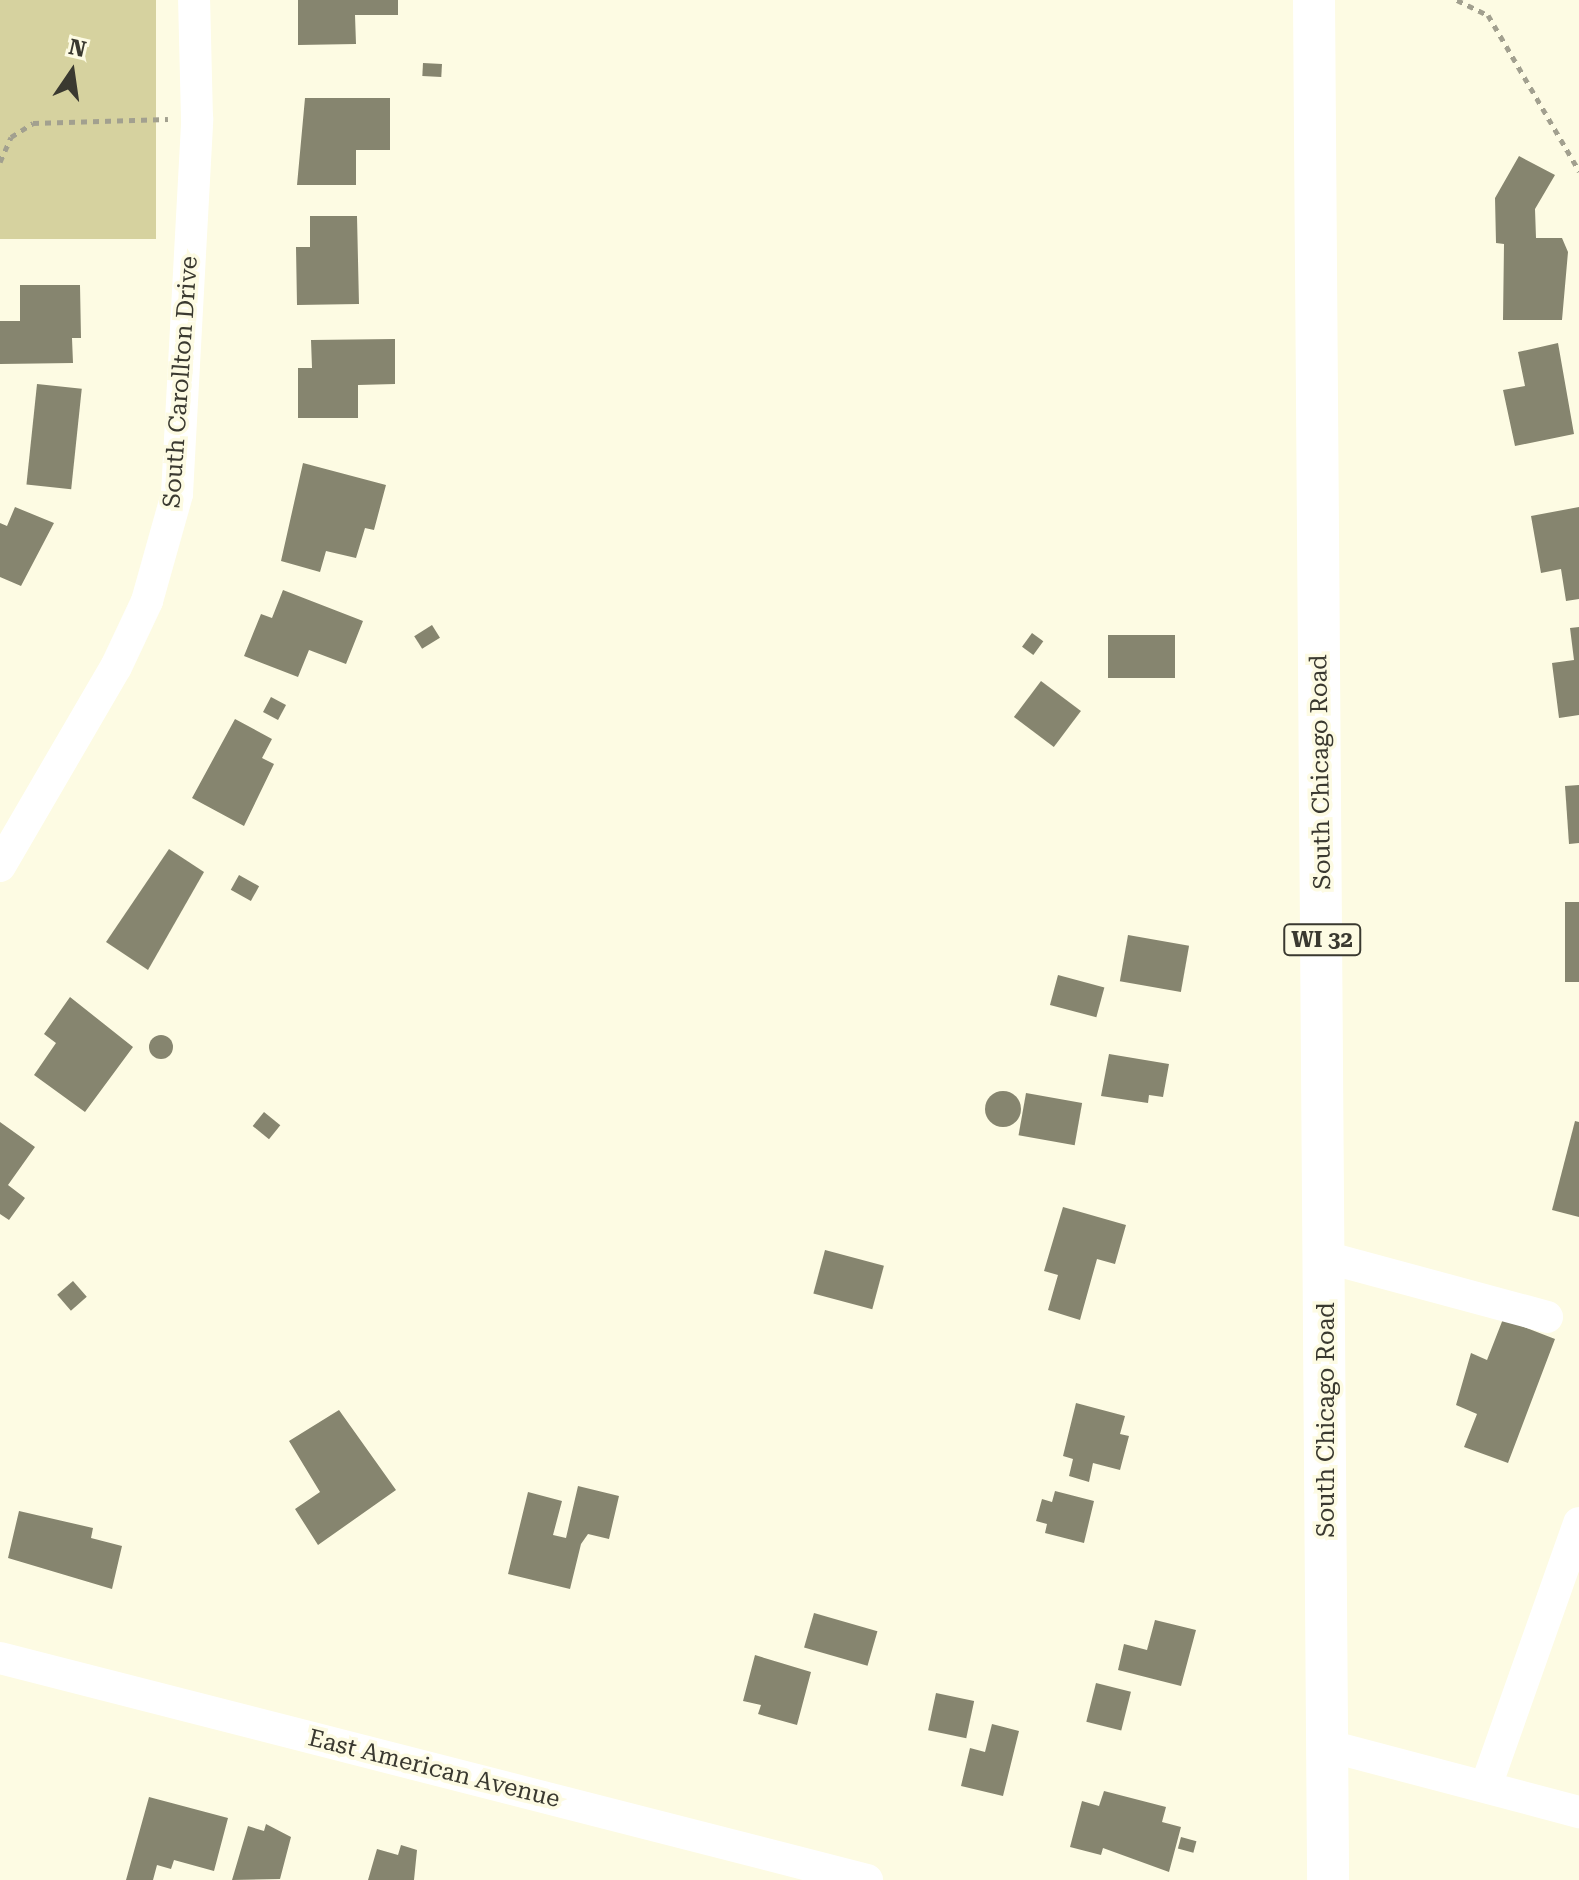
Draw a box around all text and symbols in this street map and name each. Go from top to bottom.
north arrow [32,32,112,112]
text: N [66,34,89,62]
street label: South Carollton Drive [158,255,204,509]
street label: South Chicago Road [1305,654,1337,890]
road number: WI 32 [1282,922,1362,958]
street label: South Chicago Road [1313,1302,1341,1538]
street label: East American Avenue [305,1724,563,1814]

